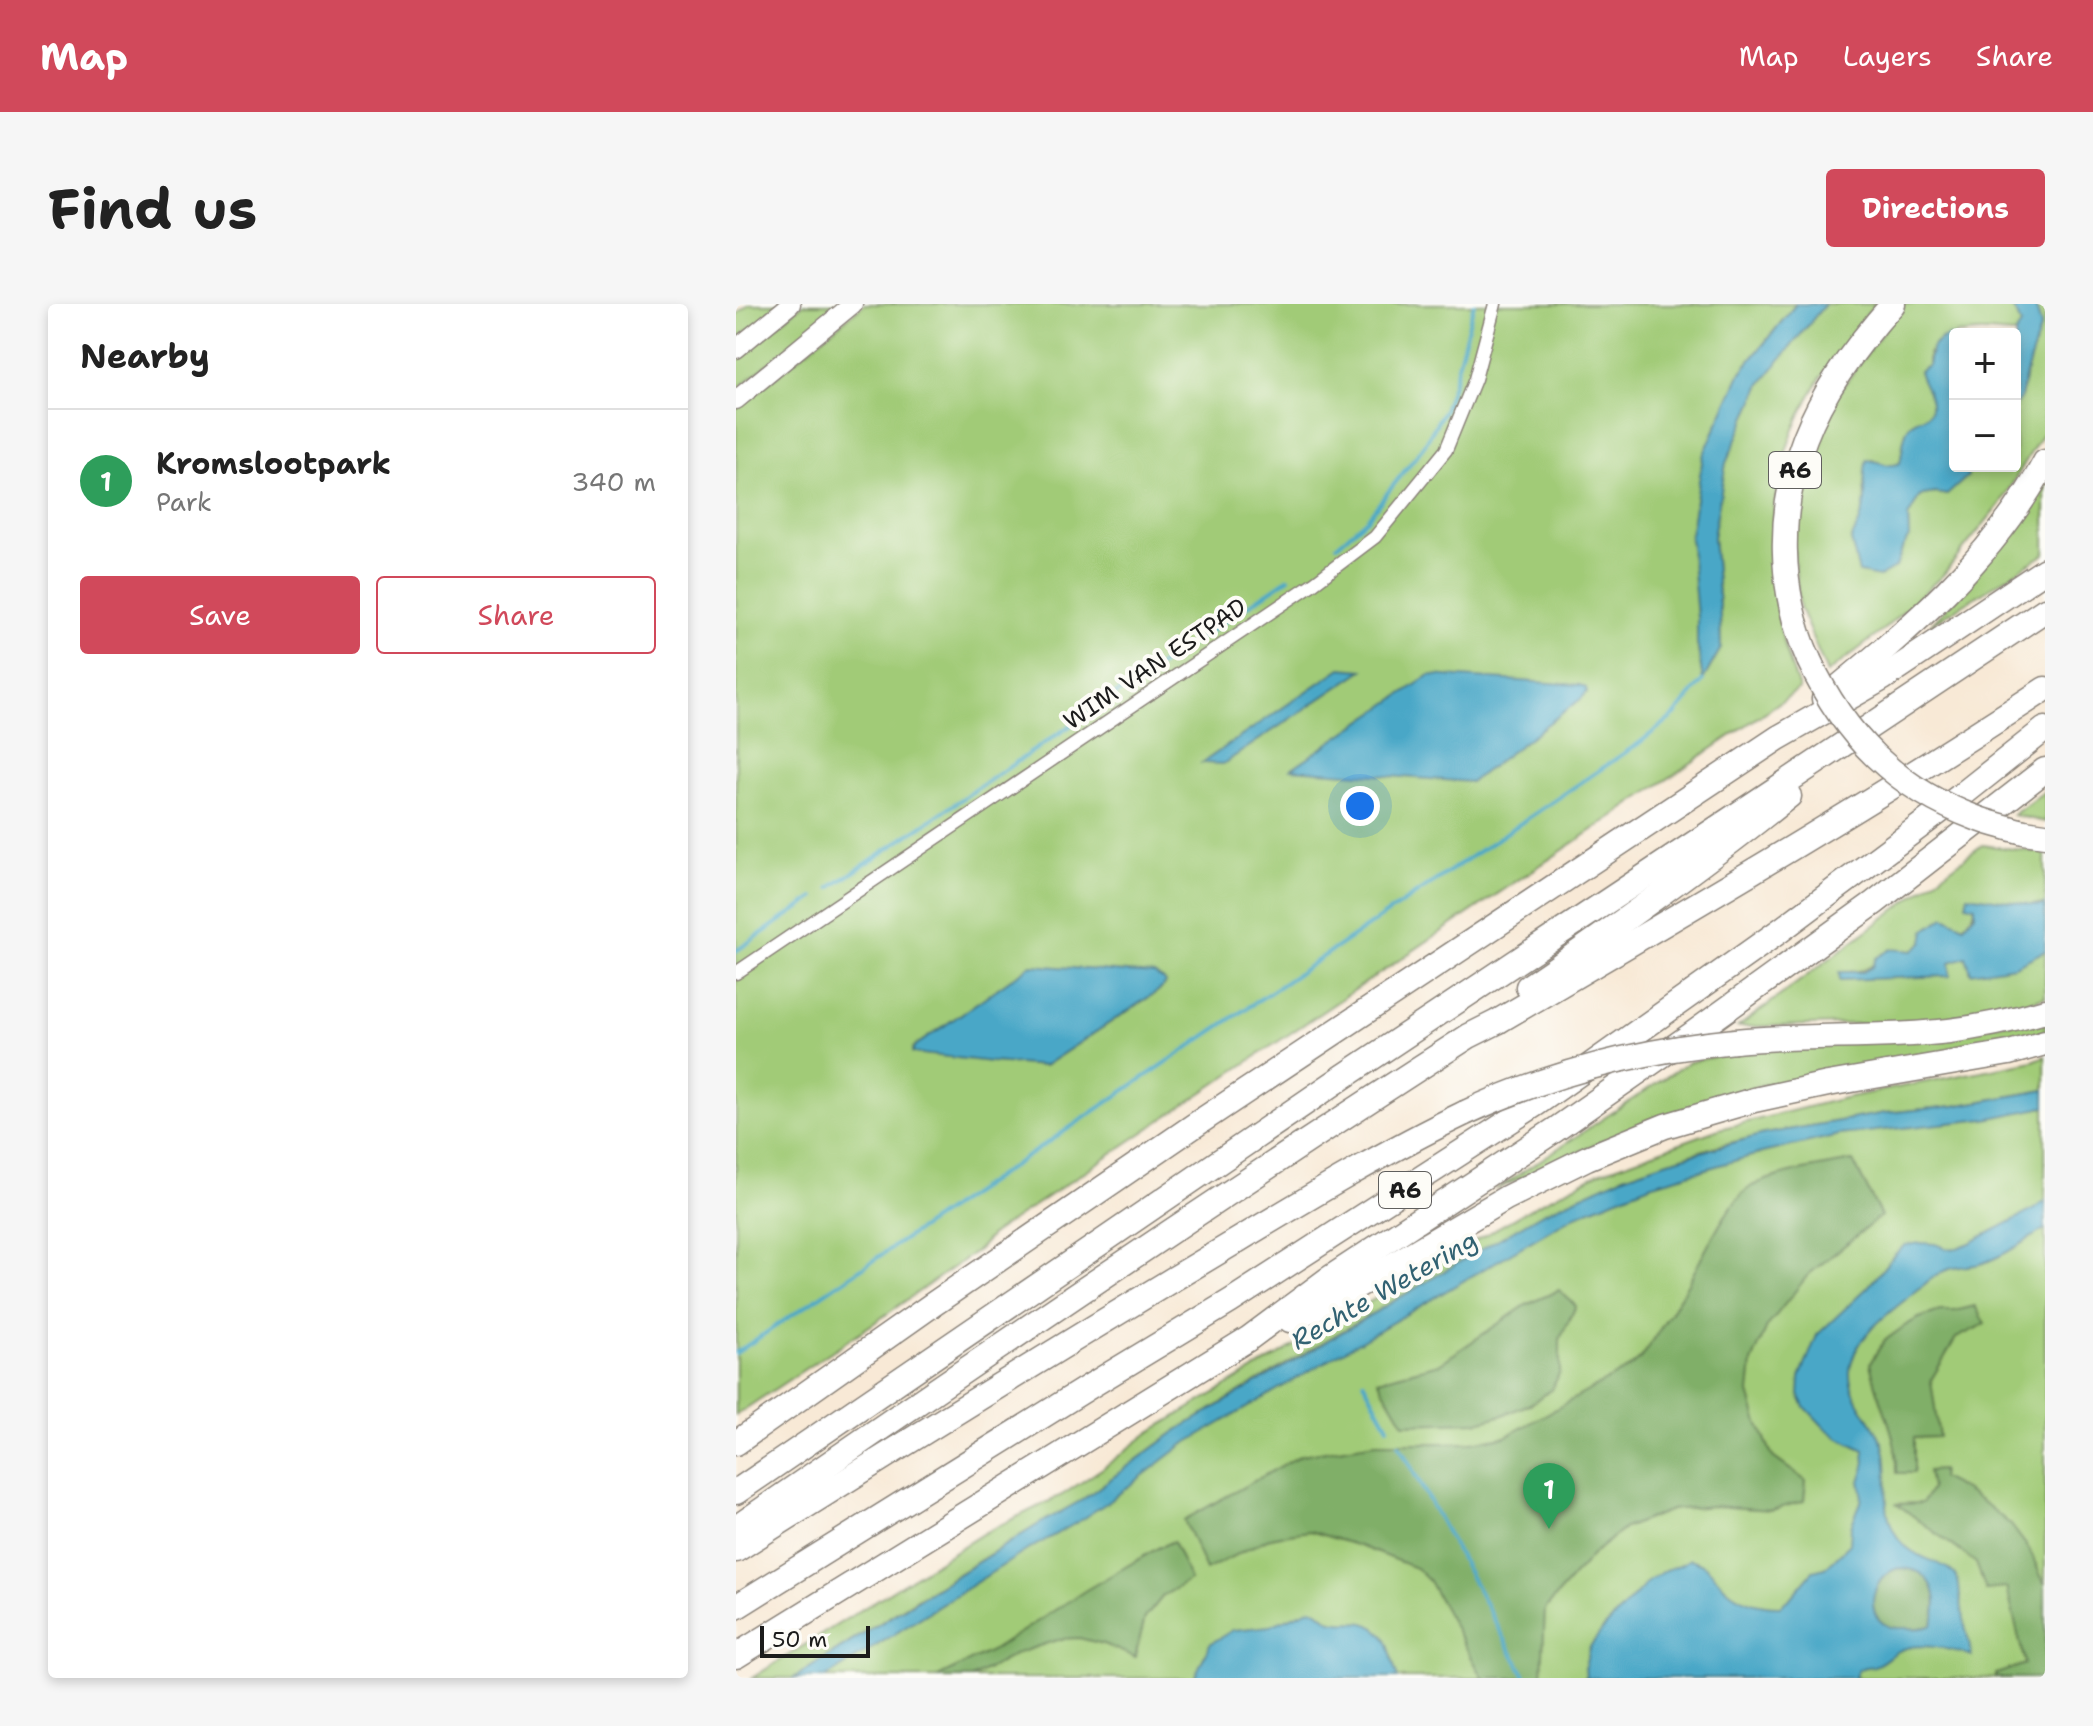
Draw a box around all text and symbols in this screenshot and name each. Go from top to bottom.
text: Map [40,31,128,82]
text: Map [1739,37,1799,75]
text: Layers [1843,37,1932,75]
text: Share [1976,37,2053,75]
button: Directions [1826,169,2045,247]
text: Find us [48,171,257,246]
map controls [1949,328,2021,472]
button: + [1949,328,2021,400]
text: Nearby [80,333,210,379]
button: − [1949,400,2021,472]
text: Kromslootpark [156,443,391,484]
road number: A6 [1769,452,1821,488]
text: 1 [100,464,112,499]
text: 340 m [571,464,656,499]
text: Park [156,484,212,519]
button: Save [80,576,360,654]
button: Share [376,576,656,654]
street label: WIM VAN ESTPAD [1057,591,1253,737]
your location [1340,786,1380,826]
road number: A6 [1379,1172,1431,1208]
water label: Rechte Wetering [1284,1222,1483,1357]
pin: 1 [1523,1463,1575,1529]
scale bar [760,1622,870,1658]
text: 50 m [772,1625,827,1654]

